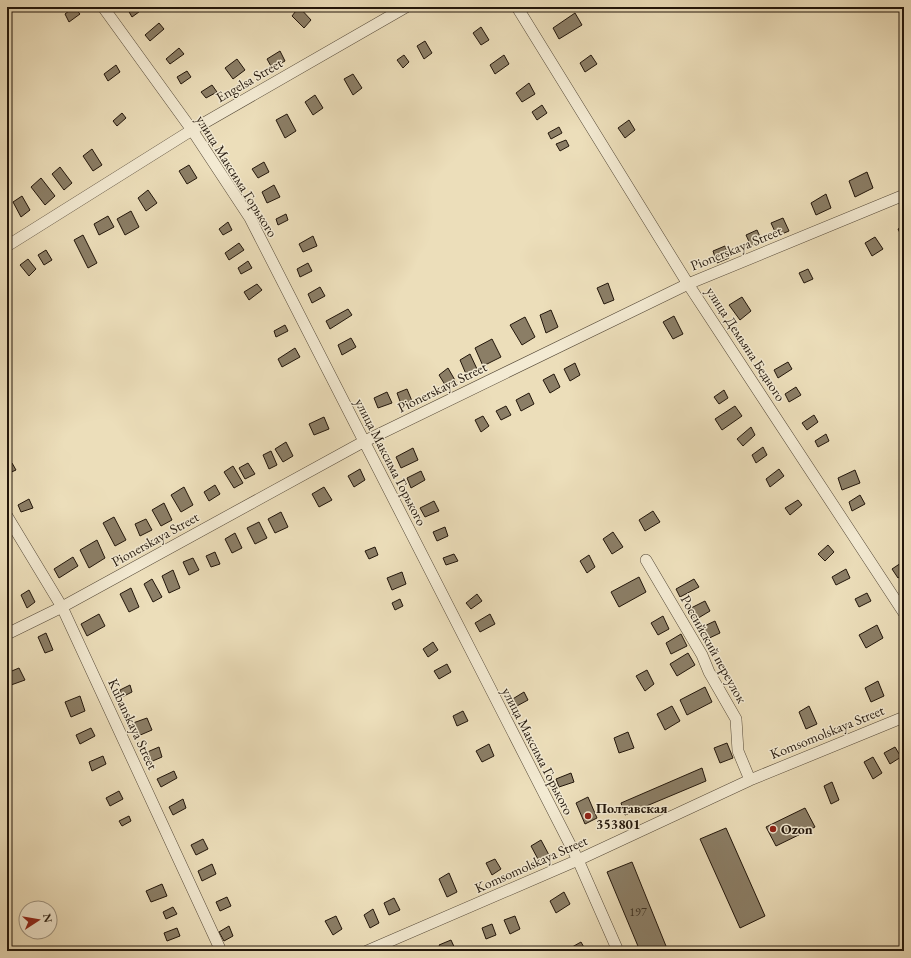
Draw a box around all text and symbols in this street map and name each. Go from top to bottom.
street label: Engelsa Street [213,53,286,106]
street label: улица Максима Горького [192,112,282,240]
street label: Pionerskaya Street [688,221,785,275]
street label: улица Демьяна Бедного [702,283,790,405]
street label: Pionerskaya Street [394,357,490,416]
street label: улица Максима Горького [351,395,431,529]
street label: Pionerskaya Street [108,507,202,570]
street label: Российский переулок [677,592,751,706]
street label: Kubanskaya Street [104,676,162,773]
street label: улица Максима Горького [498,684,578,818]
street label: Komsomolskaya Street [767,701,887,763]
place label: Полтавская 353801 [596,799,668,833]
marker: Полтавская 353801 [583,811,593,821]
place label: Ozon [781,820,813,838]
marker: Ozon [768,824,778,834]
street label: Komsomolskaya Street [472,831,591,897]
north arrow [18,900,58,940]
house number: 197 [629,904,647,920]
text: N [40,912,56,924]

